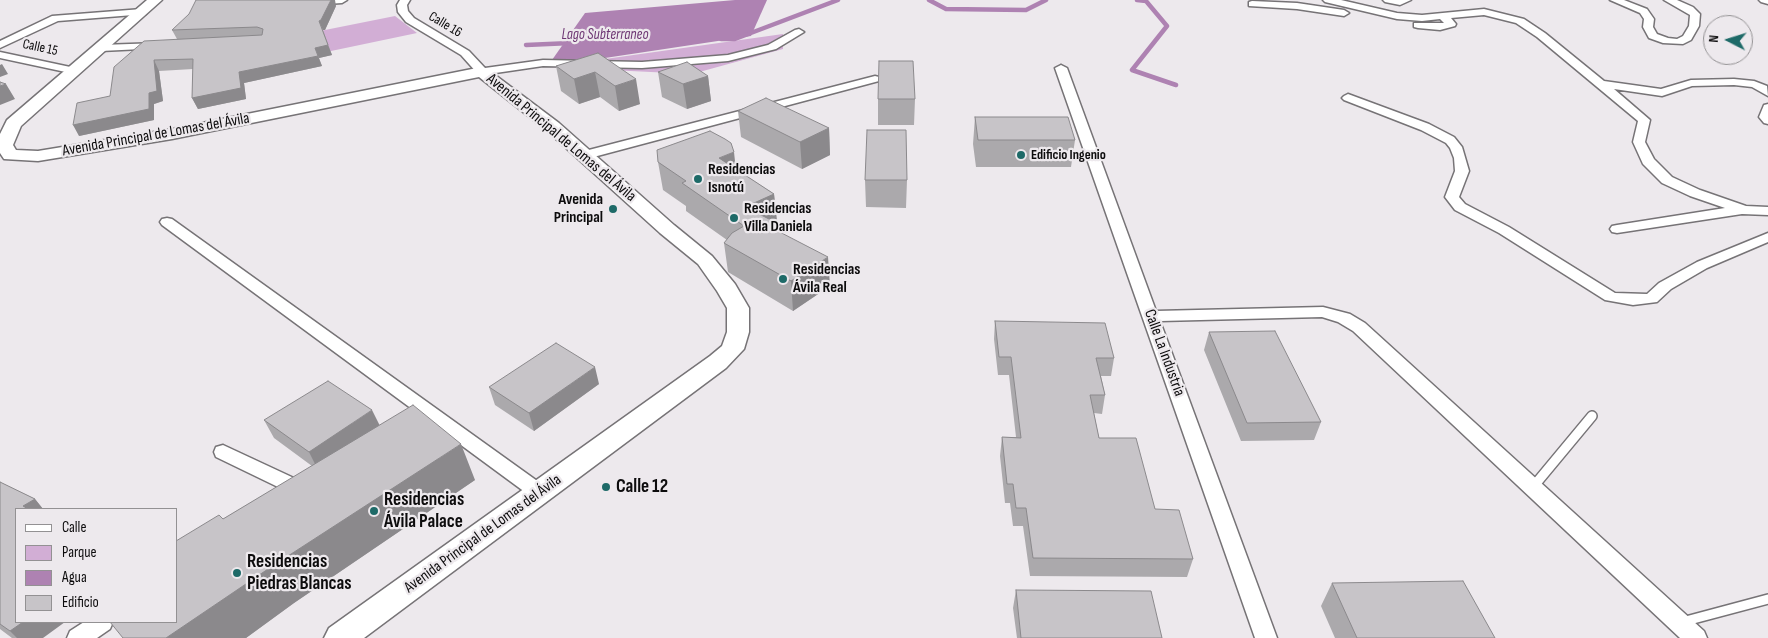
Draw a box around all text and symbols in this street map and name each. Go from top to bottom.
street label: Calle 16 [425,9,465,41]
north arrow [1703,15,1753,65]
water label: Lago Subterraneo [561,26,649,44]
text: N [1705,34,1722,43]
street label: Calle 15 [21,36,59,60]
street label: Avenida Principal de Lomas del Ávila [482,70,640,206]
street label: Avenida Principal de Lomas del Ávila [61,109,251,161]
place label: Edificio Ingenio [1031,147,1106,163]
marker: Edificio Ingenio [1015,149,1027,161]
place label: Residencias Isnotú [708,160,776,198]
marker: Residencias Isnotú [692,173,704,185]
place label: Avenida Principal [554,190,603,228]
place label: Residencias Villa Daniela [744,199,812,237]
marker: Avenida Principal [607,203,619,215]
marker: Residencias Villa Daniela [728,212,740,224]
place label: Residencias Ávila Real [793,260,861,298]
marker: Residencias Ávila Real [777,273,789,285]
street label: Calle La Industria [1139,307,1189,399]
street label: Avenida Principal de Lomas del Ávila [401,471,565,597]
place label: Calle 12 [616,476,668,498]
marker: Calle 12 [600,481,612,493]
place label: Residencias Ávila Palace [384,489,464,533]
marker: Residencias Ávila Palace [368,505,380,517]
legend [15,508,178,623]
text: Calle [62,518,86,537]
text: Parque [62,543,97,562]
place label: Residencias Piedras Blancas [247,551,352,595]
marker: Residencias Piedras Blancas [231,567,243,579]
text: Agua [62,568,87,587]
text: Edificio [62,593,99,612]

